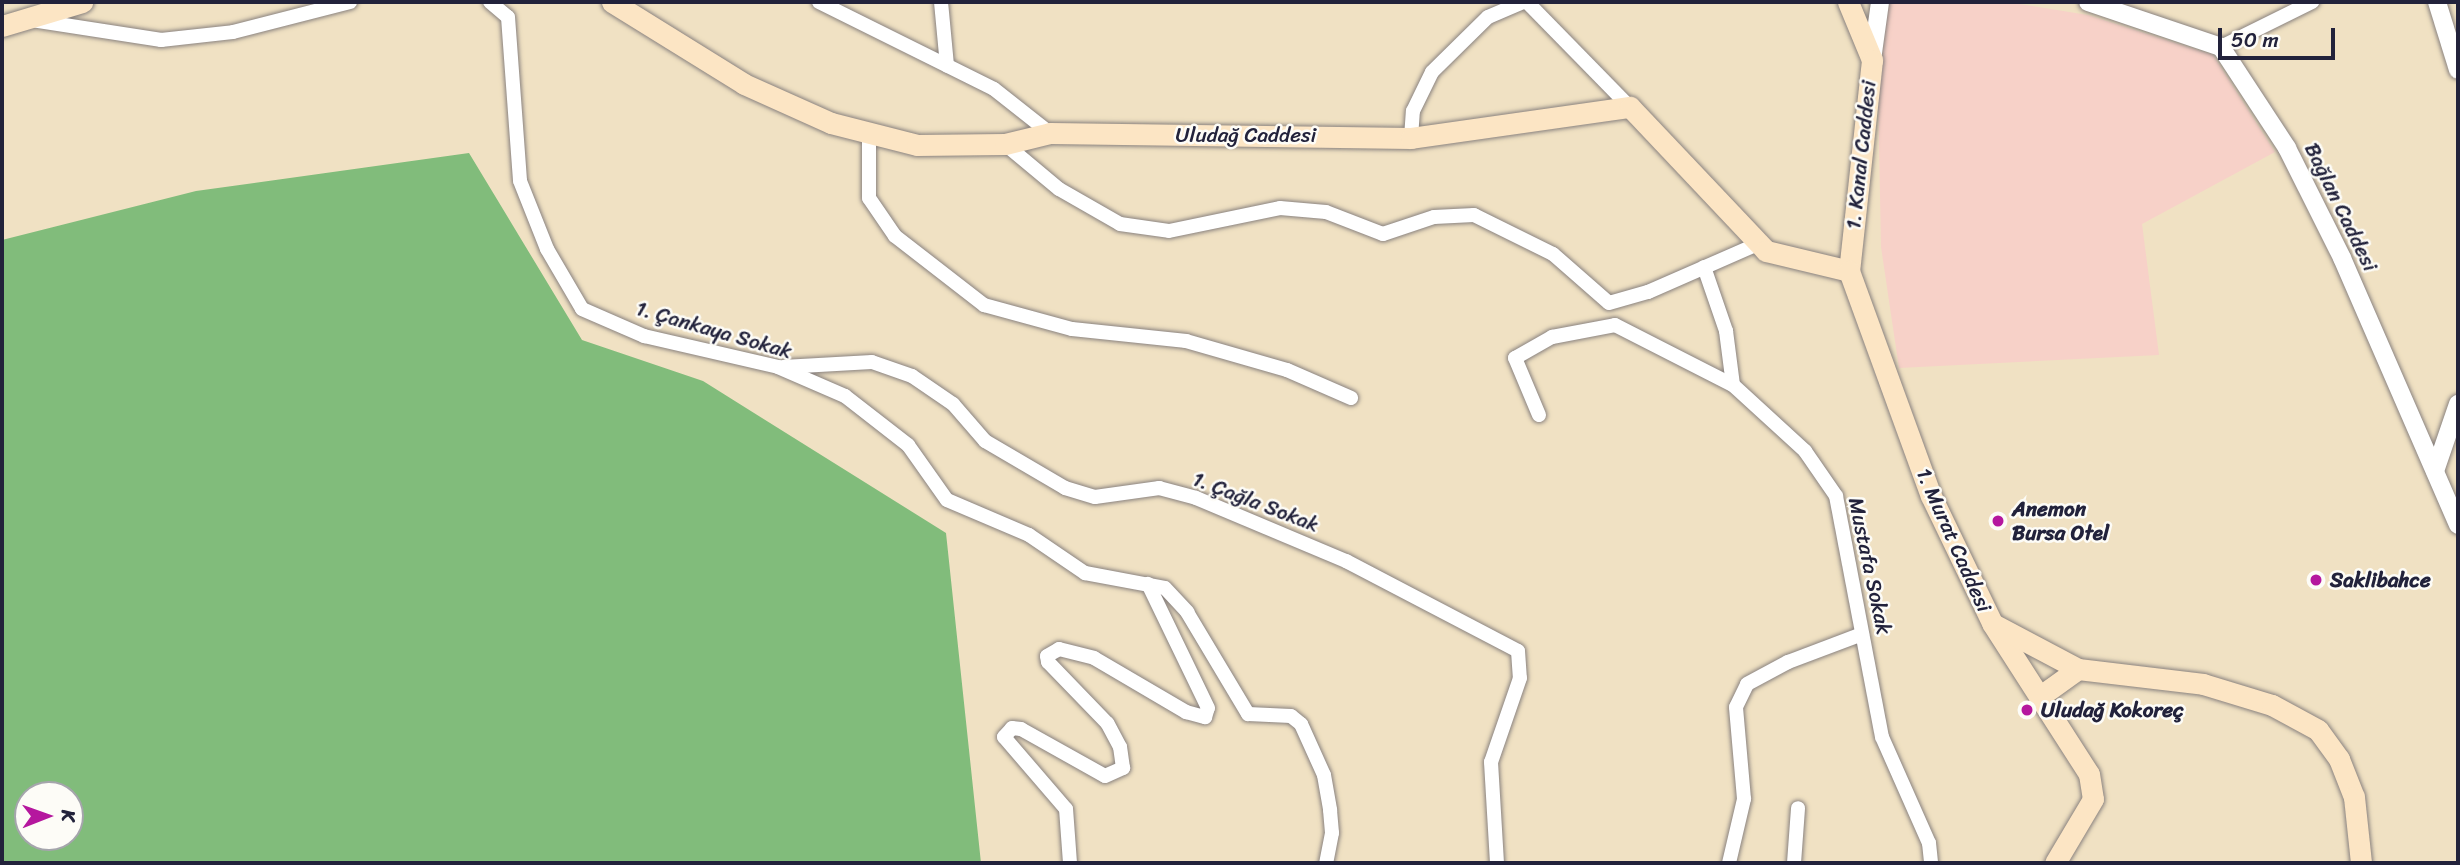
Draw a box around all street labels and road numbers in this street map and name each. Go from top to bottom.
street label: 1. Kanal Caddesi [1841,80,1881,230]
street label: Uludağ Caddesi [1176,122,1316,148]
street label: Bağlan Caddesi [2299,139,2383,275]
street label: 1. Çankaya Sokak [633,296,795,364]
street label: 1. Murat Caddesi [1911,465,1997,615]
street label: 1. Çağla Sokak [1189,466,1323,538]
street label: Mustafa Sokak [1843,495,1897,637]

